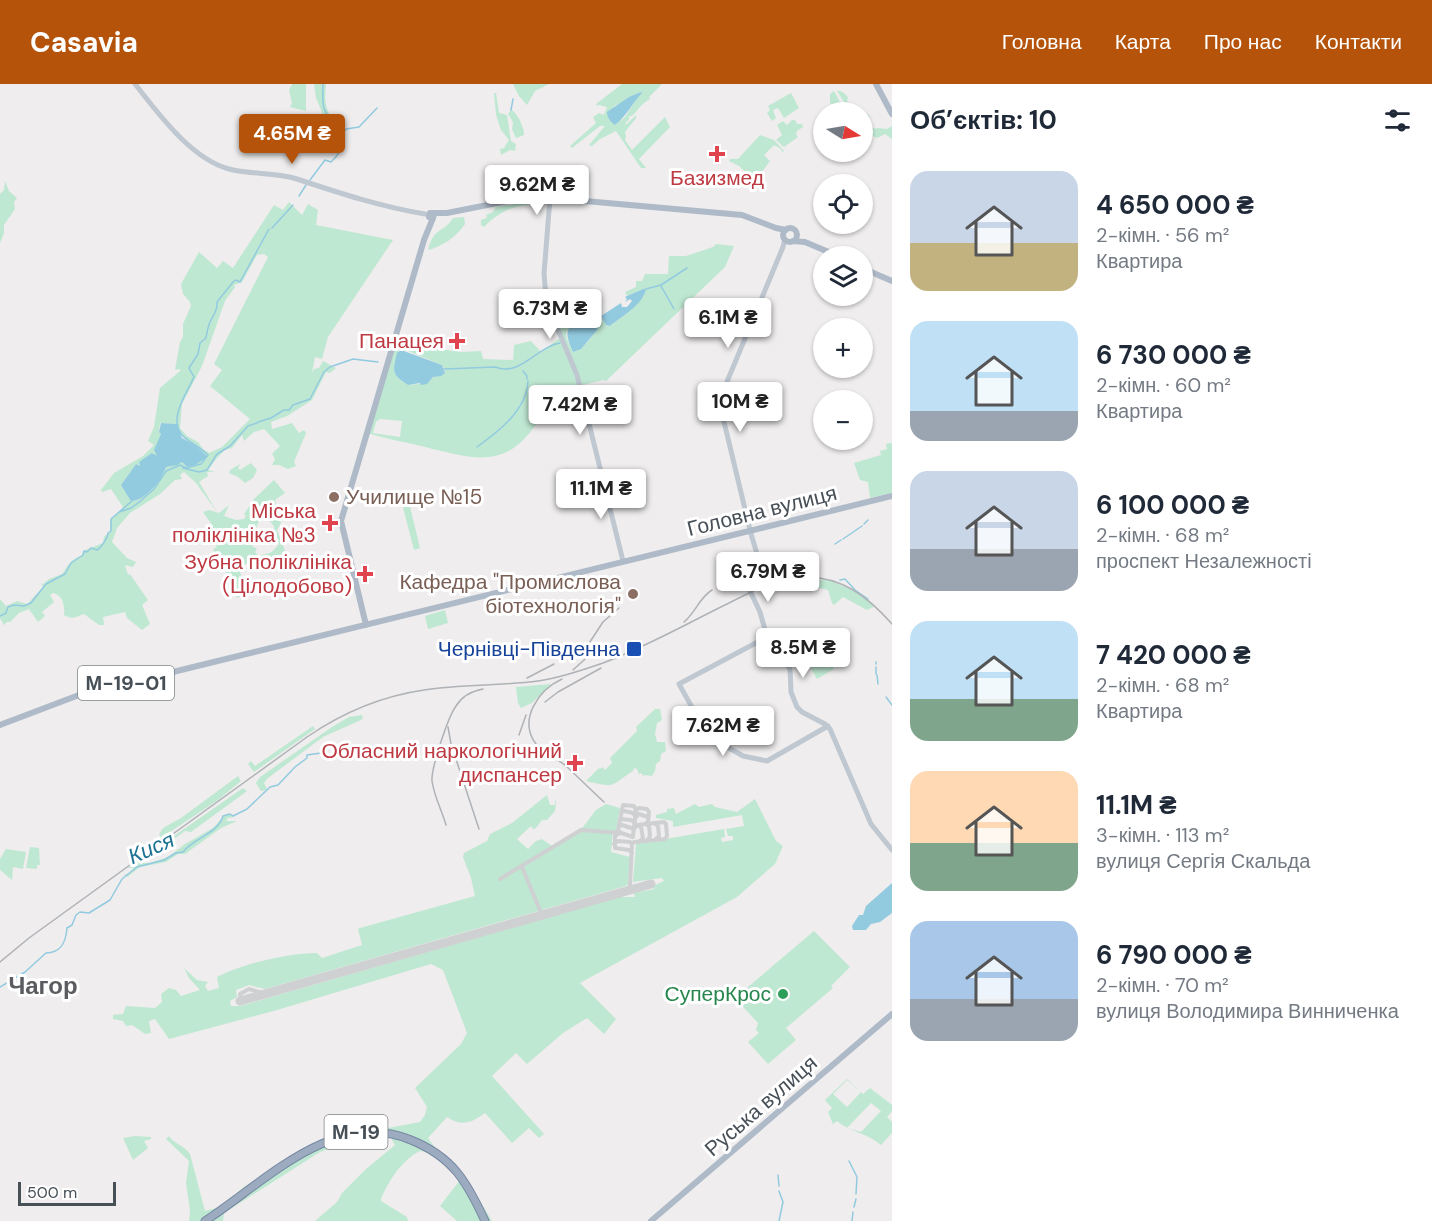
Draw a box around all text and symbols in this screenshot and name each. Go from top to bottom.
text: Casavia [30,24,138,61]
text: Головна [1002,28,1082,56]
text: Карта [1115,28,1171,56]
text: Про нас [1204,28,1282,56]
text: Контакти [1315,28,1402,56]
north arrow [813,102,873,162]
map controls [813,102,873,450]
text: Об’єктів: 10 [910,103,1057,137]
icon: filters [1381,104,1414,137]
pin: 4.65M ₴ [237,114,347,165]
text: 4.65M ₴ [253,120,331,146]
marker: Базизмед [708,145,726,163]
place label: Базизмед [670,164,764,192]
pin: 9.62M ₴ [482,165,592,216]
text: 9.62M ₴ [499,171,575,197]
button: locate [813,174,873,234]
text: 4 650 000 ₴ [1096,188,1254,222]
icon: home [958,195,1030,267]
text: 2-кімн. · 56 m² [1096,222,1229,248]
button: layers [813,246,873,306]
text: Квартира [1096,248,1182,274]
pin: 6.73M ₴ [495,289,605,340]
text: 6.73M ₴ [513,295,587,321]
pin: 6.1M ₴ [679,298,777,349]
text: 6.1M ₴ [698,304,758,330]
button: + [813,318,873,378]
place label: Панацея [359,327,444,355]
marker: Панацея [448,332,466,350]
text: 6 730 000 ₴ [1096,338,1251,372]
icon: home [958,345,1030,417]
text: 2-кімн. · 60 m² [1096,372,1231,398]
pin: 10M ₴ [698,382,782,433]
pin: 7.42M ₴ [525,385,635,436]
text: 10M ₴ [711,388,769,414]
button: − [813,390,873,450]
text: 7.42M ₴ [543,391,617,417]
text: Квартира [1096,398,1182,424]
pin: 11.1M ₴ [546,469,656,520]
text: 11.1M ₴ [570,475,632,501]
street label: Головна вулиця [684,479,840,543]
place label: Училище №15 [346,483,482,511]
text: 6 100 000 ₴ [1096,488,1249,522]
marker: Училище №15 [327,490,341,504]
icon: home [958,495,1030,567]
place label: Міська поліклініка №3 [172,497,316,549]
marker: Міська поліклініка №3 [321,514,339,532]
text: 2-кімн. · 68 m² [1096,522,1229,548]
place label: Зубна поліклініка (Цілодобово) [184,548,352,600]
text: проспект Незалежності [1096,548,1312,574]
pin: 6.79M ₴ [713,552,823,603]
text: 6.79M ₴ [730,558,806,584]
marker: Зубна поліклініка (Цілодобово) [356,565,374,583]
place label: Кафедра "Промислова біотехнологія" [399,568,621,620]
marker: Кафедра "Промислова біотехнологія" [626,587,640,601]
pin: 8.5M ₴ [754,628,852,679]
text: 8.5M ₴ [770,634,836,660]
place label: Чернівці-Південна [438,635,620,663]
text: 7 420 000 ₴ [1096,638,1251,672]
marker: Чернівці-Південна [625,640,643,658]
icon: home [958,645,1030,717]
road number: М-19-01 [78,666,174,700]
text: 2-кімн. · 68 m² [1096,672,1229,698]
text: Квартира [1096,698,1182,724]
pin: 7.62M ₴ [668,706,778,757]
text: 7.62M ₴ [686,712,760,738]
place label: Обласний наркологічний диспансер [321,737,562,789]
marker: Обласний наркологічний диспансер [566,754,584,772]
text: 11.1M ₴ [1096,788,1177,822]
icon: home [958,795,1030,867]
text: 3-кімн. · 113 m² [1096,822,1229,848]
water label: Кися [123,825,179,871]
text: вулиця Сергія Скальда [1096,848,1310,874]
text: 6 790 000 ₴ [1096,938,1252,972]
icon: home [958,945,1030,1017]
district label: Чагор [8,970,78,1001]
text: 2-кімн. · 70 m² [1096,972,1229,998]
place label: СуперКрос [665,980,771,1008]
marker: СуперКрос [776,987,790,1001]
text: вулиця Володимира Винниченка [1096,998,1399,1024]
street label: Руська вулиця [699,1049,823,1163]
road number: М-19 [324,1115,388,1149]
scale bar [18,1179,116,1206]
text: 500 m [27,1182,77,1203]

